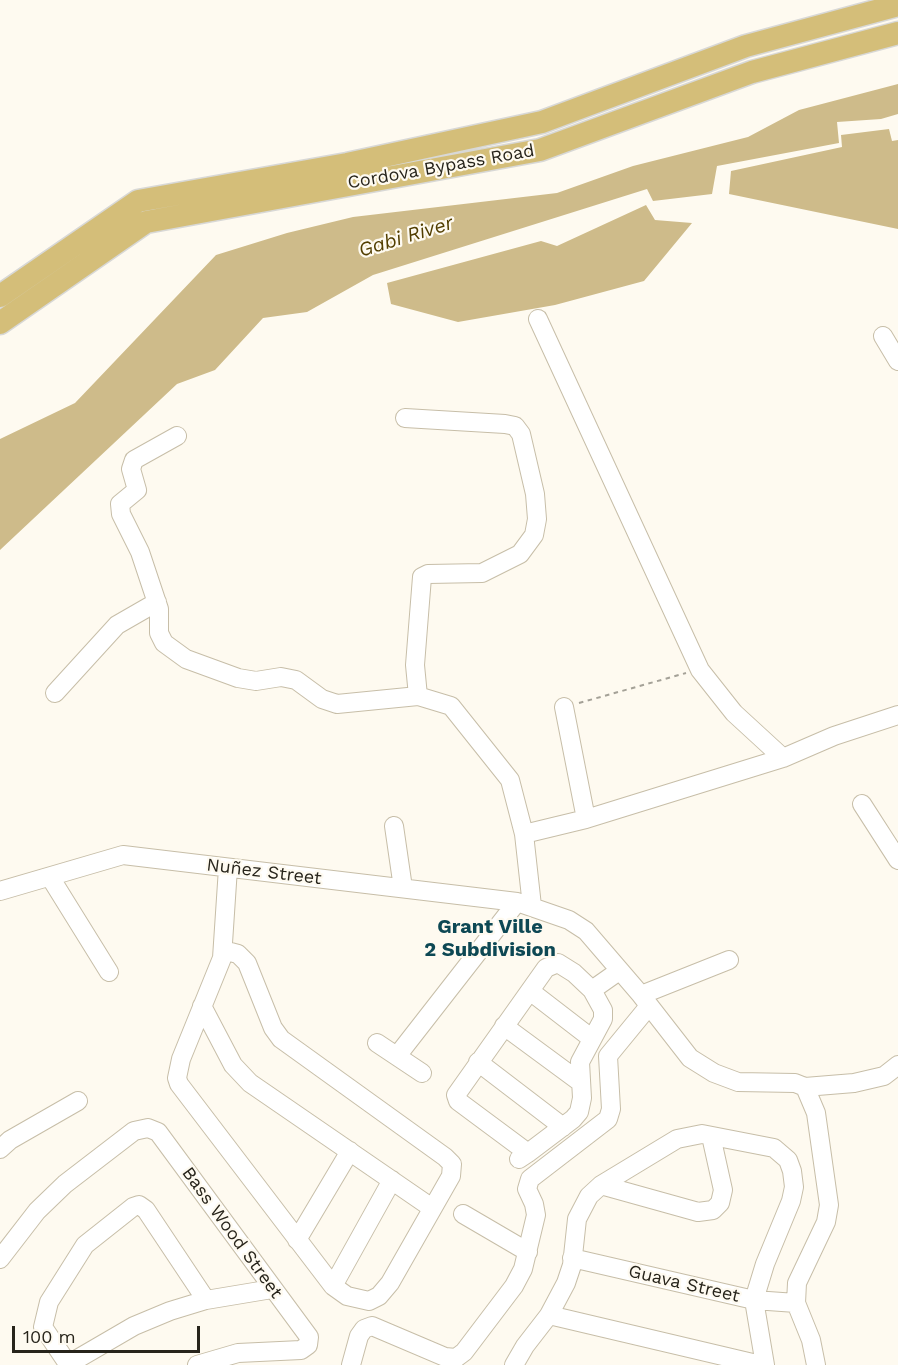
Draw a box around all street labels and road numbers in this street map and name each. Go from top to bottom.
street label: Cordova Bypass Road [346,140,536,194]
street label: Nuñez Street [205,854,323,890]
street label: Bass Wood Street [177,1163,287,1303]
street label: Guava Street [626,1261,742,1307]

